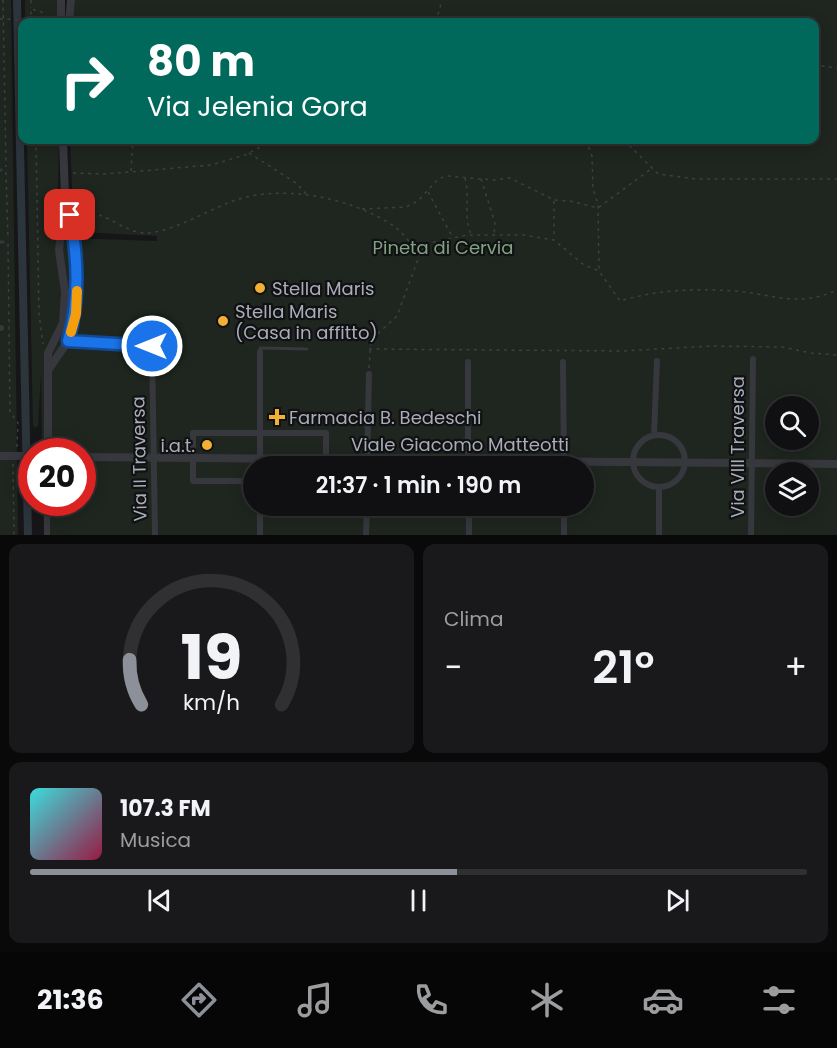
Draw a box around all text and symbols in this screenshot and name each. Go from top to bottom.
text: 80 m [147,32,255,91]
icon: right [48,42,126,120]
text: Via Jelenia Gora [147,88,368,125]
pin [44,189,95,240]
icon: arrive [53,198,86,231]
park label: Pineta di Cervia [373,235,513,260]
place label: Stella Maris [272,276,374,301]
marker: Stella Maris [253,281,267,295]
place label: Stella Maris (Casa in affitto) [235,299,378,345]
position arrow [120,314,184,378]
marker: Stella Maris (Casa in affitto) [216,314,230,328]
street label: Via VIII Traversa [725,376,750,518]
street label: Via II Traversa [125,396,153,522]
map controls [765,396,819,516]
button: search [765,396,819,450]
place label: Farmacia B. Bedeschi [289,405,481,430]
marker: Farmacia B. Bedeschi [270,410,284,424]
street label: Viale Giacomo Matteotti [351,432,569,457]
place label: i.a.t. [161,433,195,458]
speed limit sign: 20 [18,438,96,516]
marker: i.a.t. [200,438,214,452]
button: layers [765,462,819,516]
text: 21:37 · 1 min · 190 m [316,470,521,501]
text: Clima [444,605,503,633]
text: 19 [181,613,242,701]
text: 21° [592,636,654,699]
text: − [444,644,462,691]
text: + [784,644,807,691]
text: km/h [183,688,240,719]
text: 107.3 FM [120,793,211,824]
text: Musica [120,826,191,854]
icon: previous [143,884,176,917]
icon: pause [402,884,435,917]
icon: next [661,884,694,917]
icon: directions [178,979,220,1021]
icon: music [294,979,336,1021]
icon: phone [410,979,452,1021]
icon: climate [526,979,568,1021]
icon: car [642,979,684,1021]
icon: filters [758,979,800,1021]
text: 21:36 [37,981,104,1018]

